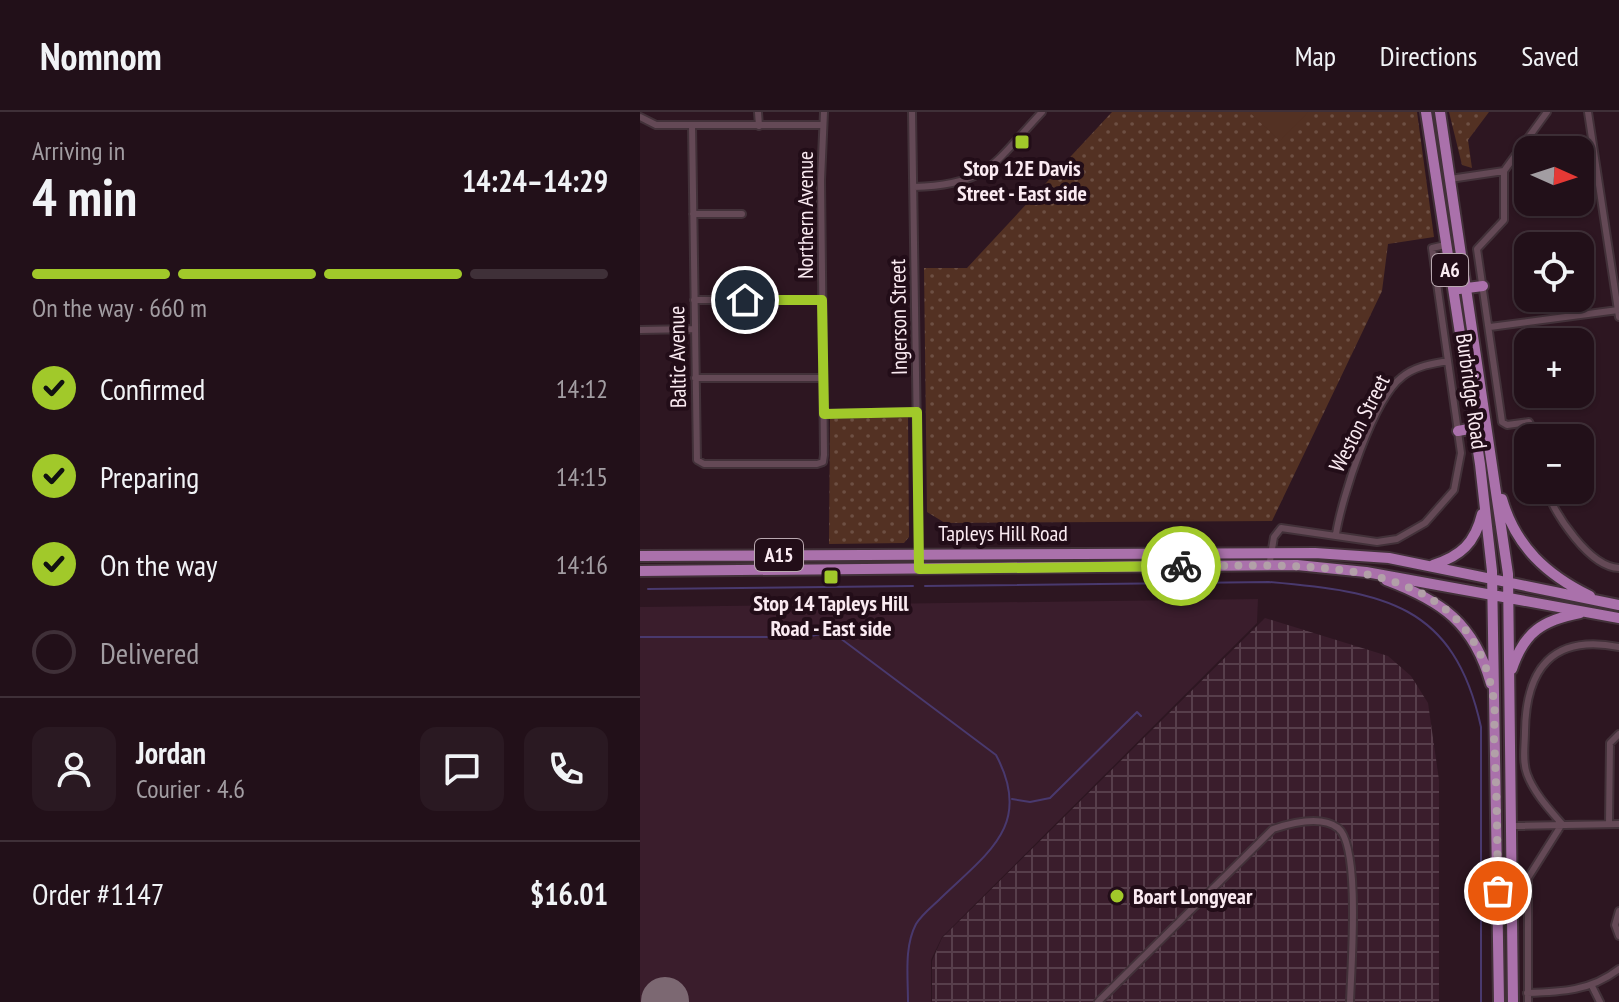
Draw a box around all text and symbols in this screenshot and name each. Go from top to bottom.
text: Nomnom [40,31,162,80]
text: Map [1295,37,1336,74]
text: Directions [1380,37,1477,74]
text: Saved [1521,37,1579,74]
marker: Stop 12E Davis Street - East side [1013,133,1031,151]
text: Arriving in [32,134,125,167]
north arrow [1514,136,1594,216]
map controls [1514,136,1594,504]
street label: Northern Avenue [791,151,819,279]
place label: Stop 12E Davis Street - East side [957,154,1087,207]
text: 14:24–14:29 [462,161,608,200]
text: 4 min [32,163,137,230]
button: locate [1514,232,1594,312]
road number: A6 [1432,254,1468,286]
street label: Ingerson Street [883,259,913,375]
pin [711,266,779,334]
icon: home [723,278,767,322]
text: On the way · 660 m [32,291,207,324]
street label: Baltic Avenue [662,306,692,408]
button: + [1514,328,1594,408]
street label: Burbridge Road [1450,331,1494,451]
icon: check [32,366,76,410]
text: Confirmed [100,369,205,408]
street label: Weston Street [1323,370,1395,476]
text: 14:12 [556,372,608,405]
button: − [1514,424,1594,504]
icon: check [32,454,76,498]
text: Preparing [100,457,199,496]
text: 14:15 [556,460,608,493]
street label: Tapleys Hill Road [938,519,1068,547]
courier [1141,526,1221,606]
road number: A15 [755,539,803,571]
icon: check [32,542,76,586]
icon: bike [1159,544,1203,588]
text: On the way [100,545,217,584]
text: 14:16 [556,548,608,581]
marker: Stop 14 Tapleys Hill Road - East side [822,568,840,586]
place label: Stop 14 Tapleys Hill Road - East side [753,589,909,642]
text: Delivered [100,633,199,672]
button: person [32,727,116,811]
button: chat [420,727,504,811]
button: phone [524,727,608,811]
text: Jordan [136,733,206,772]
text: Courier · 4.6 [136,772,245,805]
pin [1464,857,1532,925]
icon: bag [1476,869,1520,913]
text: Order #1147 [32,874,164,913]
text: $16.01 [530,874,608,913]
place label: Boart Longyear [1133,882,1253,910]
marker: Boart Longyear [1108,887,1126,905]

